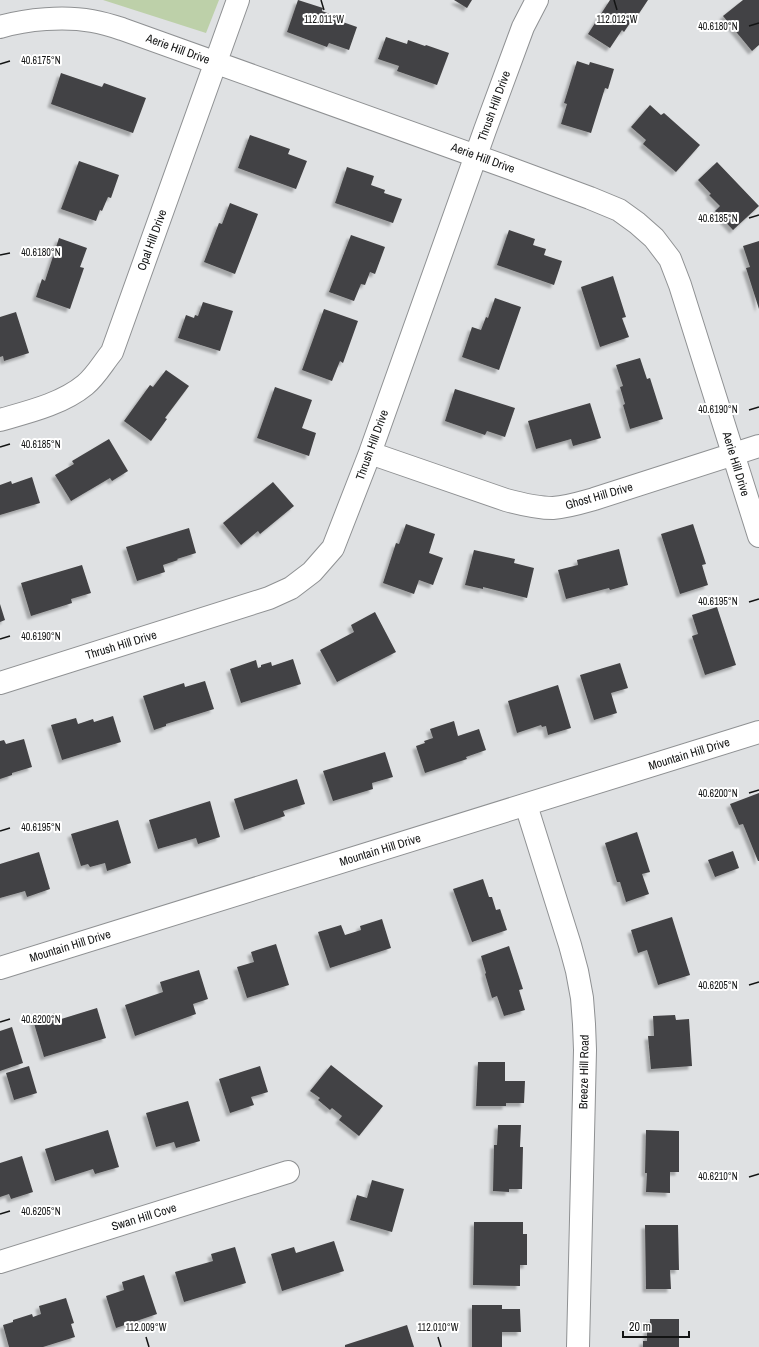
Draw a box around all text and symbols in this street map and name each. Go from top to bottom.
text: 112.011°W [304,13,344,26]
text: 112.012°W [597,13,638,26]
text: 40.6180°N [698,20,738,33]
street label: Aerie Hill Drive [143,30,212,68]
text: 40.6175°N [21,54,61,67]
street label: Thrush Hill Drive [474,69,514,143]
street label: Aerie Hill Drive [448,139,517,177]
street label: Opal Hill Drive [134,207,170,273]
text: 40.6185°N [698,212,738,225]
text: 40.6180°N [21,246,61,259]
text: 40.6190°N [698,403,738,416]
street label: Thrush Hill Drive [352,408,392,482]
street label: Aerie Hill Drive [718,429,753,498]
text: 40.6185°N [21,438,61,451]
street label: Ghost Hill Drive [563,479,635,513]
text: 40.6195°N [698,595,738,608]
street label: Thrush Hill Drive [83,627,159,663]
text: 40.6190°N [21,630,61,643]
street label: Mountain Hill Drive [646,734,732,774]
text: 40.6200°N [698,787,738,800]
text: 40.6195°N [21,821,61,834]
street label: Mountain Hill Drive [337,830,423,870]
street label: Mountain Hill Drive [27,926,113,966]
text: 40.6205°N [698,979,738,992]
text: 40.6200°N [21,1013,61,1026]
street label: Breeze Hill Road [575,1035,593,1109]
text: 40.6210°N [698,1170,738,1183]
street label: Swan Hill Cove [109,1200,179,1234]
text: 40.6205°N [21,1205,61,1218]
scale bar [623,1313,689,1339]
text: 20 m [629,1319,651,1335]
text: 112.009°W [126,1321,167,1334]
text: 112.010°W [418,1321,459,1334]

